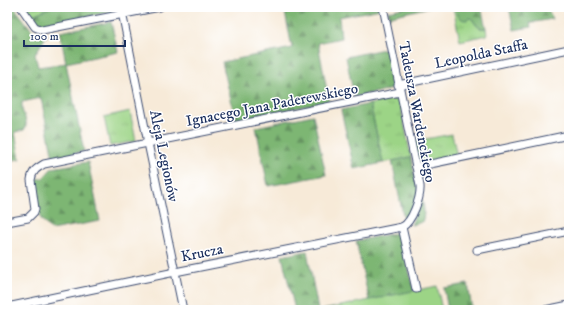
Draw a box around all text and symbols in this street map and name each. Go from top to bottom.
scale bar [24,22,125,48]
text: 100 m [30,29,59,44]
street label: Leopolda Staffa [433,35,530,73]
street label: Tadeusza Wardenckiego [394,40,440,184]
street label: Ignacego Jana Paderewskiego [184,79,360,131]
street label: Aleja Legionów [145,108,183,204]
street label: Krucza [179,239,225,266]

